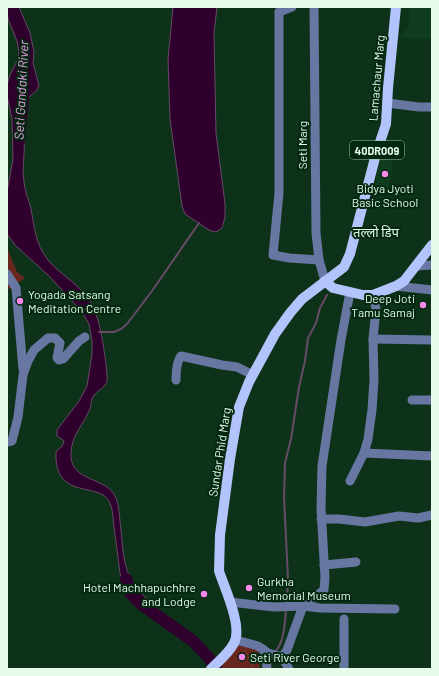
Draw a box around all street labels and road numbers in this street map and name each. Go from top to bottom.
street label: Lamachaur Marg [365,34,387,122]
street label: Seti Marg [295,121,309,169]
road number: 40DR009 [350,141,404,159]
street label: Sundar Phid Marg [205,406,233,498]

